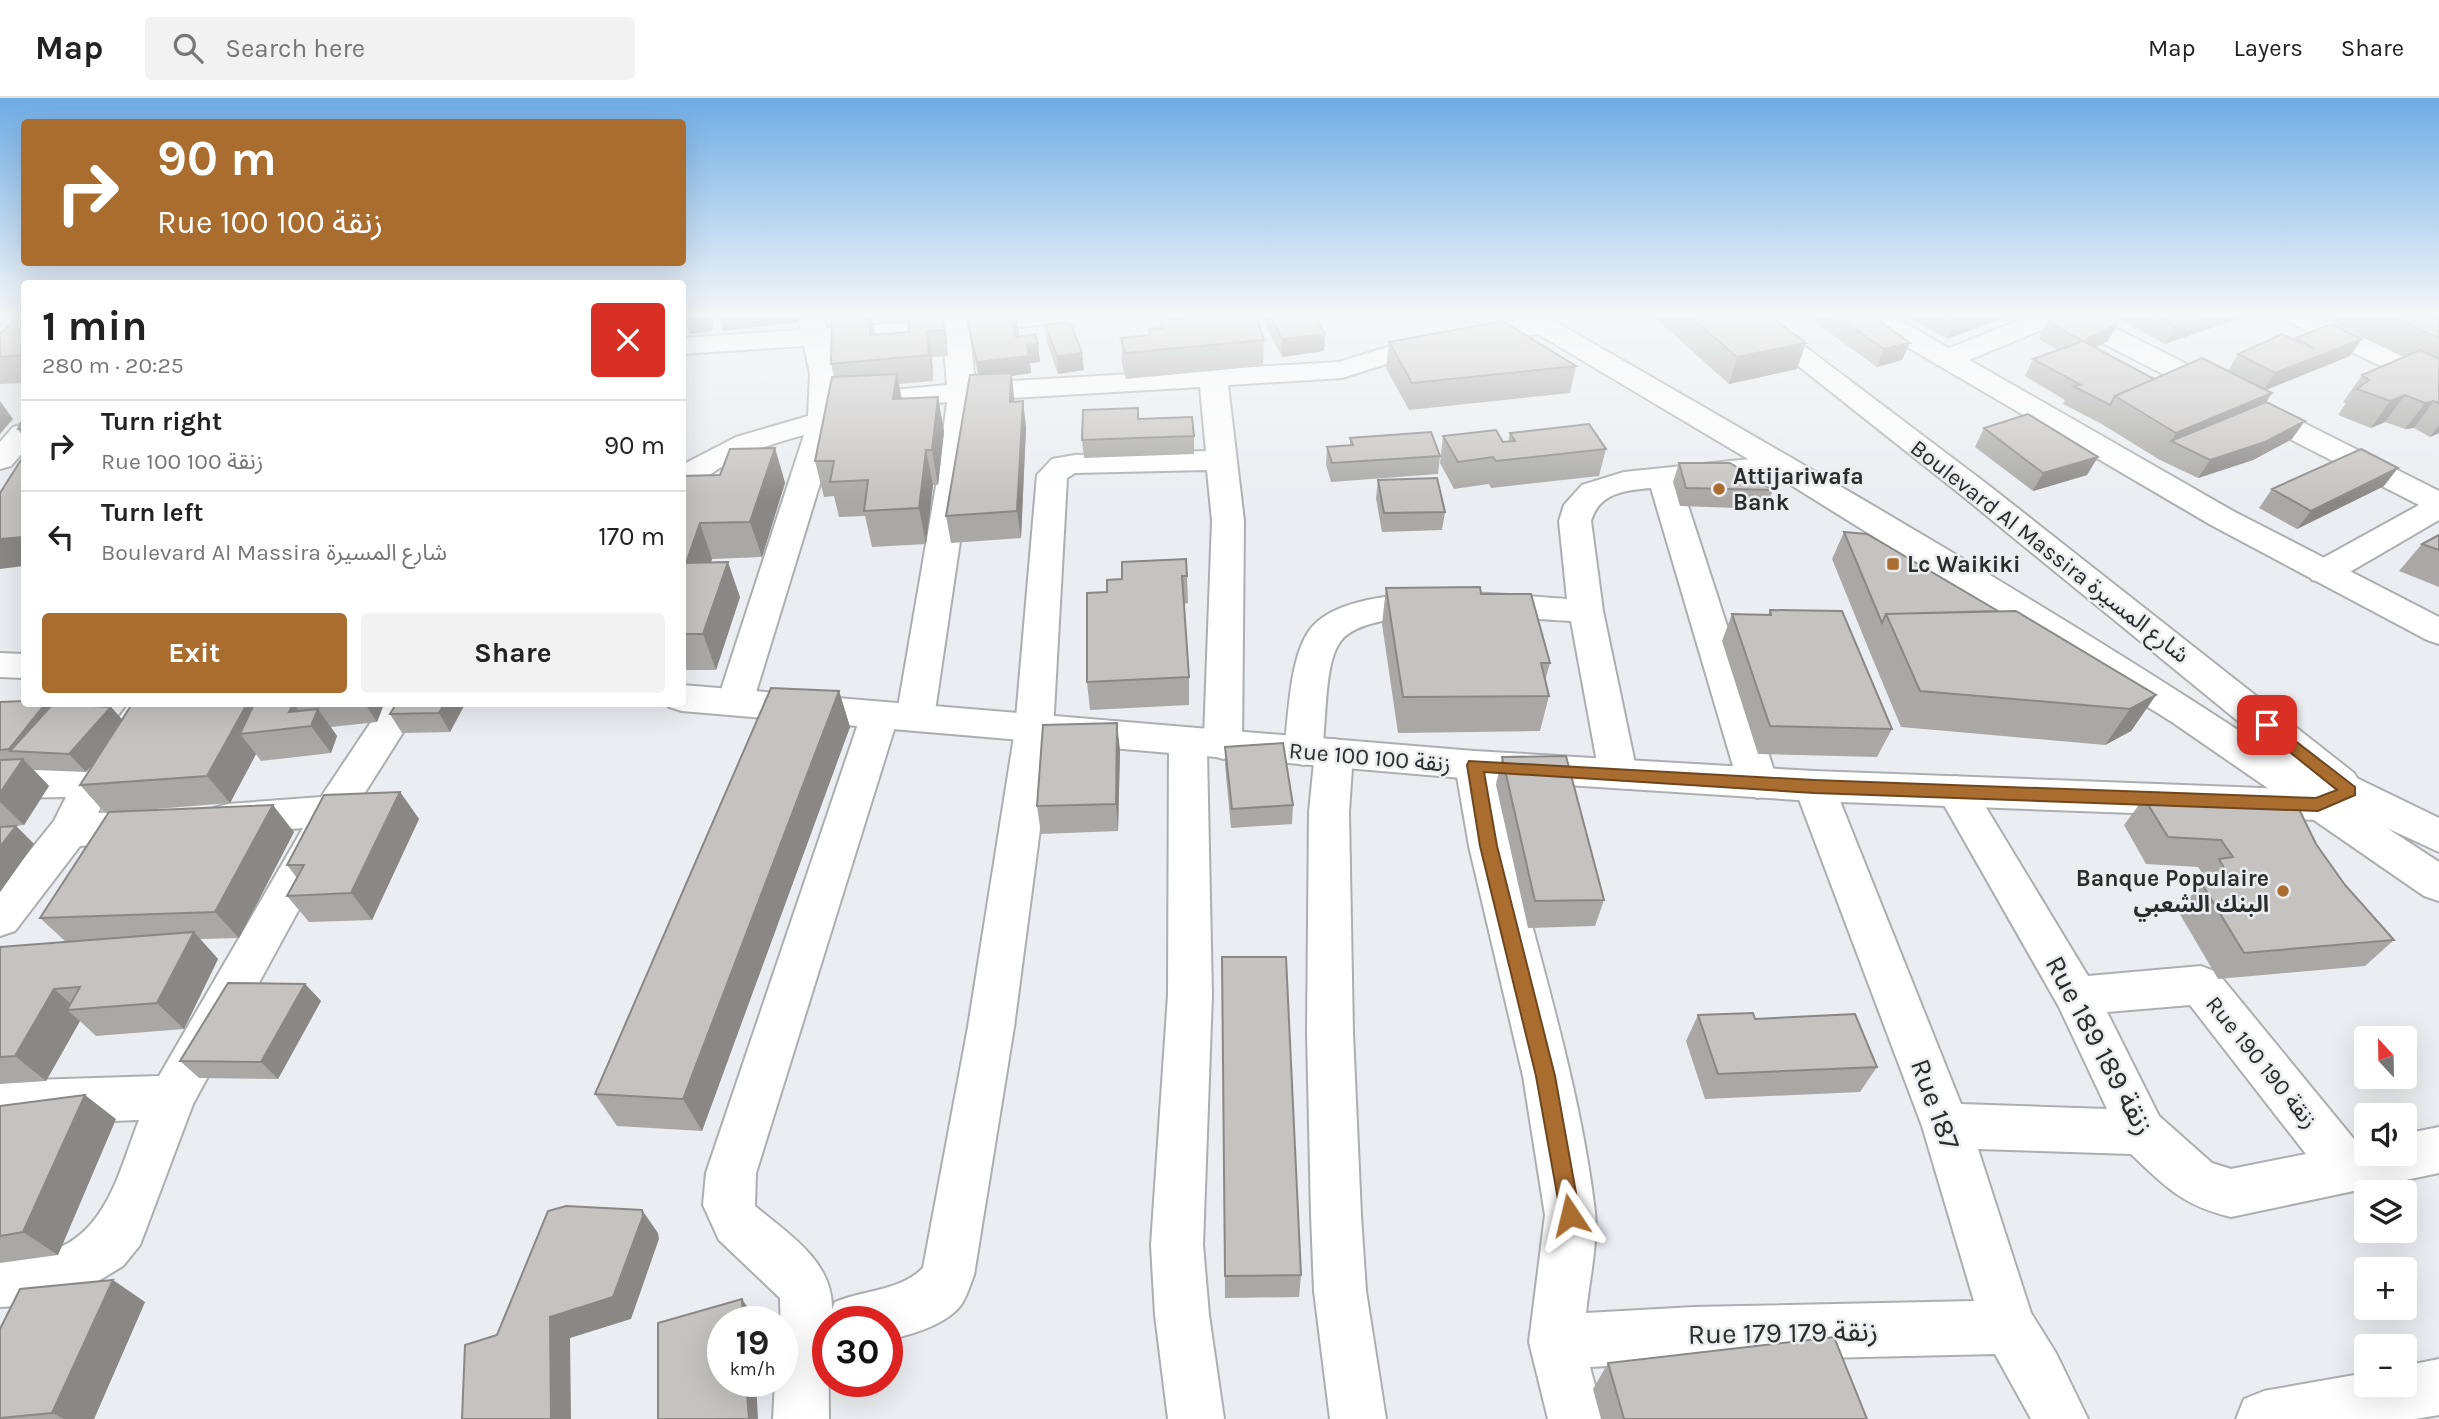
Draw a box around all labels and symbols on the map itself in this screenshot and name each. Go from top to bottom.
street label: Boulevard Al Massira شارع المسيرة [1903,434,2194,671]
place label: Attijariwafa Bank [1733,463,1864,516]
marker: Attijariwafa Bank [1711,481,1727,497]
place label: Lc Waikiki [1907,551,2021,578]
marker: Lc Waikiki [1885,556,1901,572]
pin [2237,695,2297,755]
street label: Rue 100 زنقة 100 [1288,737,1452,778]
place label: Banque Populaire البنك الشعبي [2076,865,2269,922]
marker: Banque Populaire البنك الشعبي [2275,883,2291,899]
street label: Rue 189 زنقة 189 [2038,950,2161,1141]
street label: Rue 190 زنقة 190 [2200,991,2323,1134]
north arrow [2354,1026,2417,1088]
street label: Rue 187 [1904,1054,1967,1154]
position arrow [1533,1178,1607,1252]
speed limit sign: 30 [812,1306,903,1397]
street label: Rue 179 زنقة 179 [1688,1314,1878,1351]

